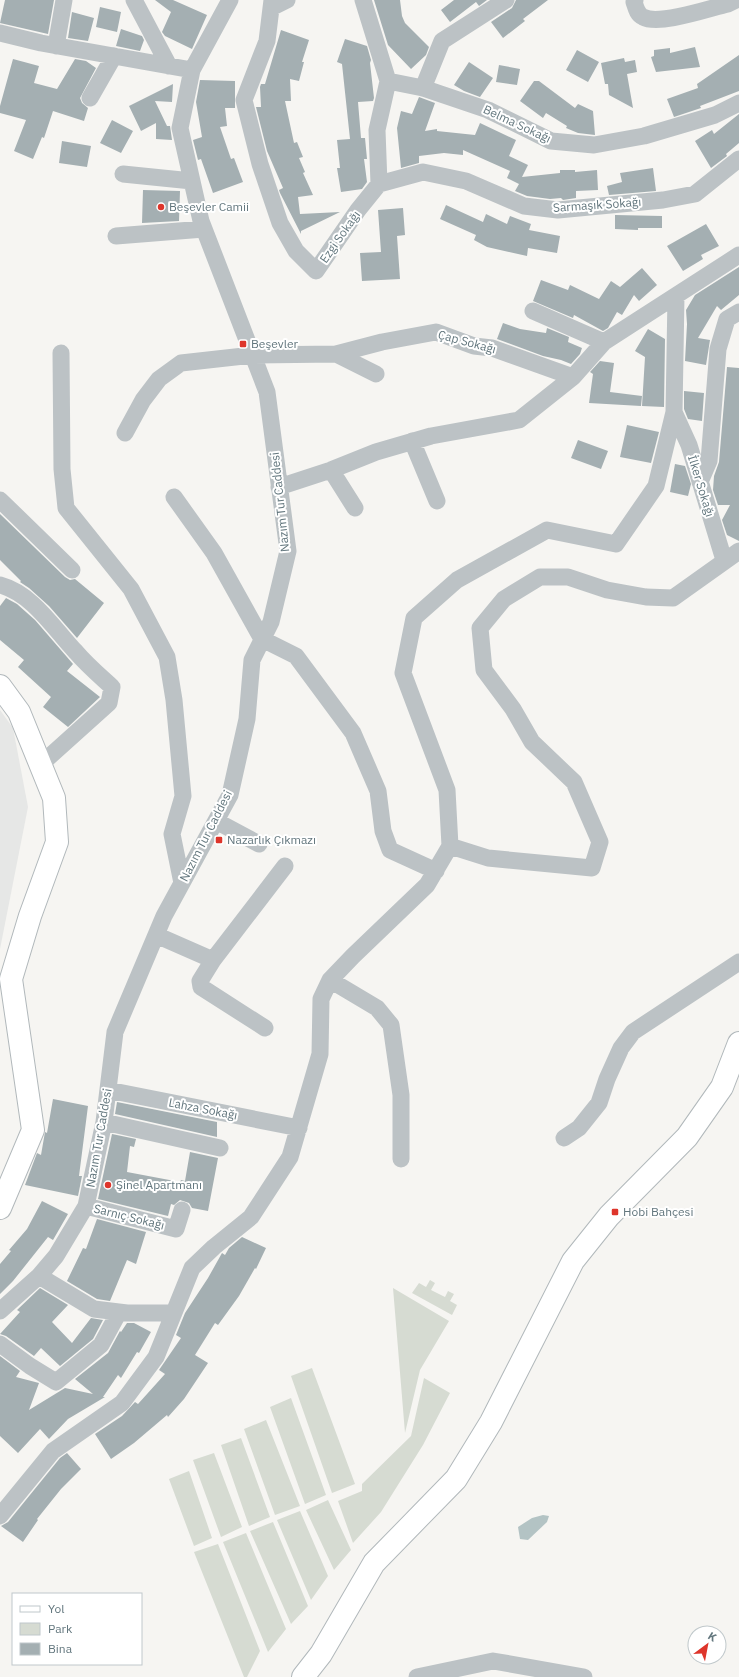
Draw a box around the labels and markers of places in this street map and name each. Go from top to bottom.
place label: Beşevler Camii [169,199,249,214]
marker: Beşevler Camii [156,202,166,212]
place label: Beşevler [251,336,299,351]
marker: Beşevler [238,339,248,349]
place label: Nazarlık Çıkmazı [227,832,316,847]
marker: Nazarlık Çıkmazı [214,835,224,845]
place label: Şinel Apartmanı [116,1177,202,1192]
marker: Şinel Apartmanı [103,1180,113,1190]
place label: Hobi Bahçesi [623,1204,693,1219]
marker: Hobi Bahçesi [610,1207,620,1217]

